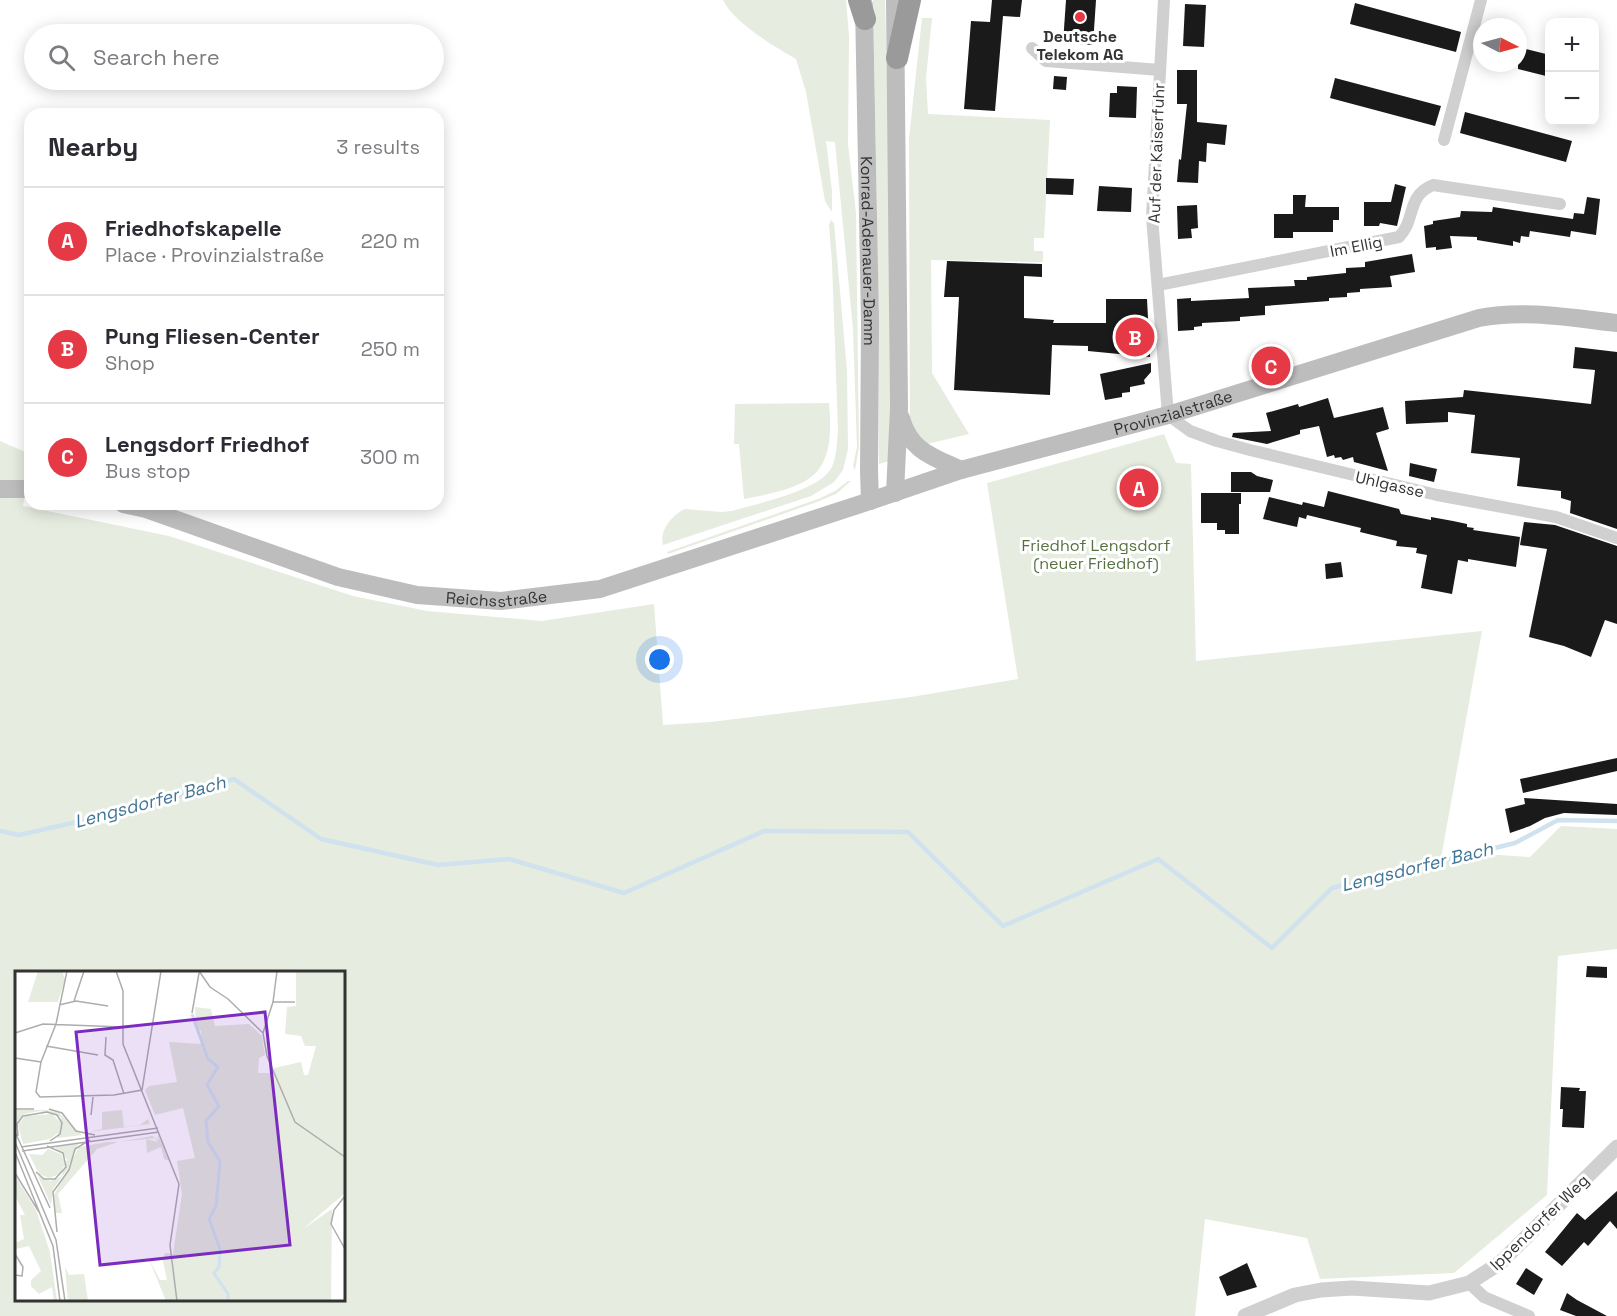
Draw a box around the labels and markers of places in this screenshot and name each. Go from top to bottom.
marker: Deutsche Telekom AG [1073,10,1087,24]
place label: Deutsche Telekom AG [1036,26,1124,65]
pin: B [1116,314,1154,360]
pin: C [1252,344,1290,388]
pin: A [1120,466,1158,510]

